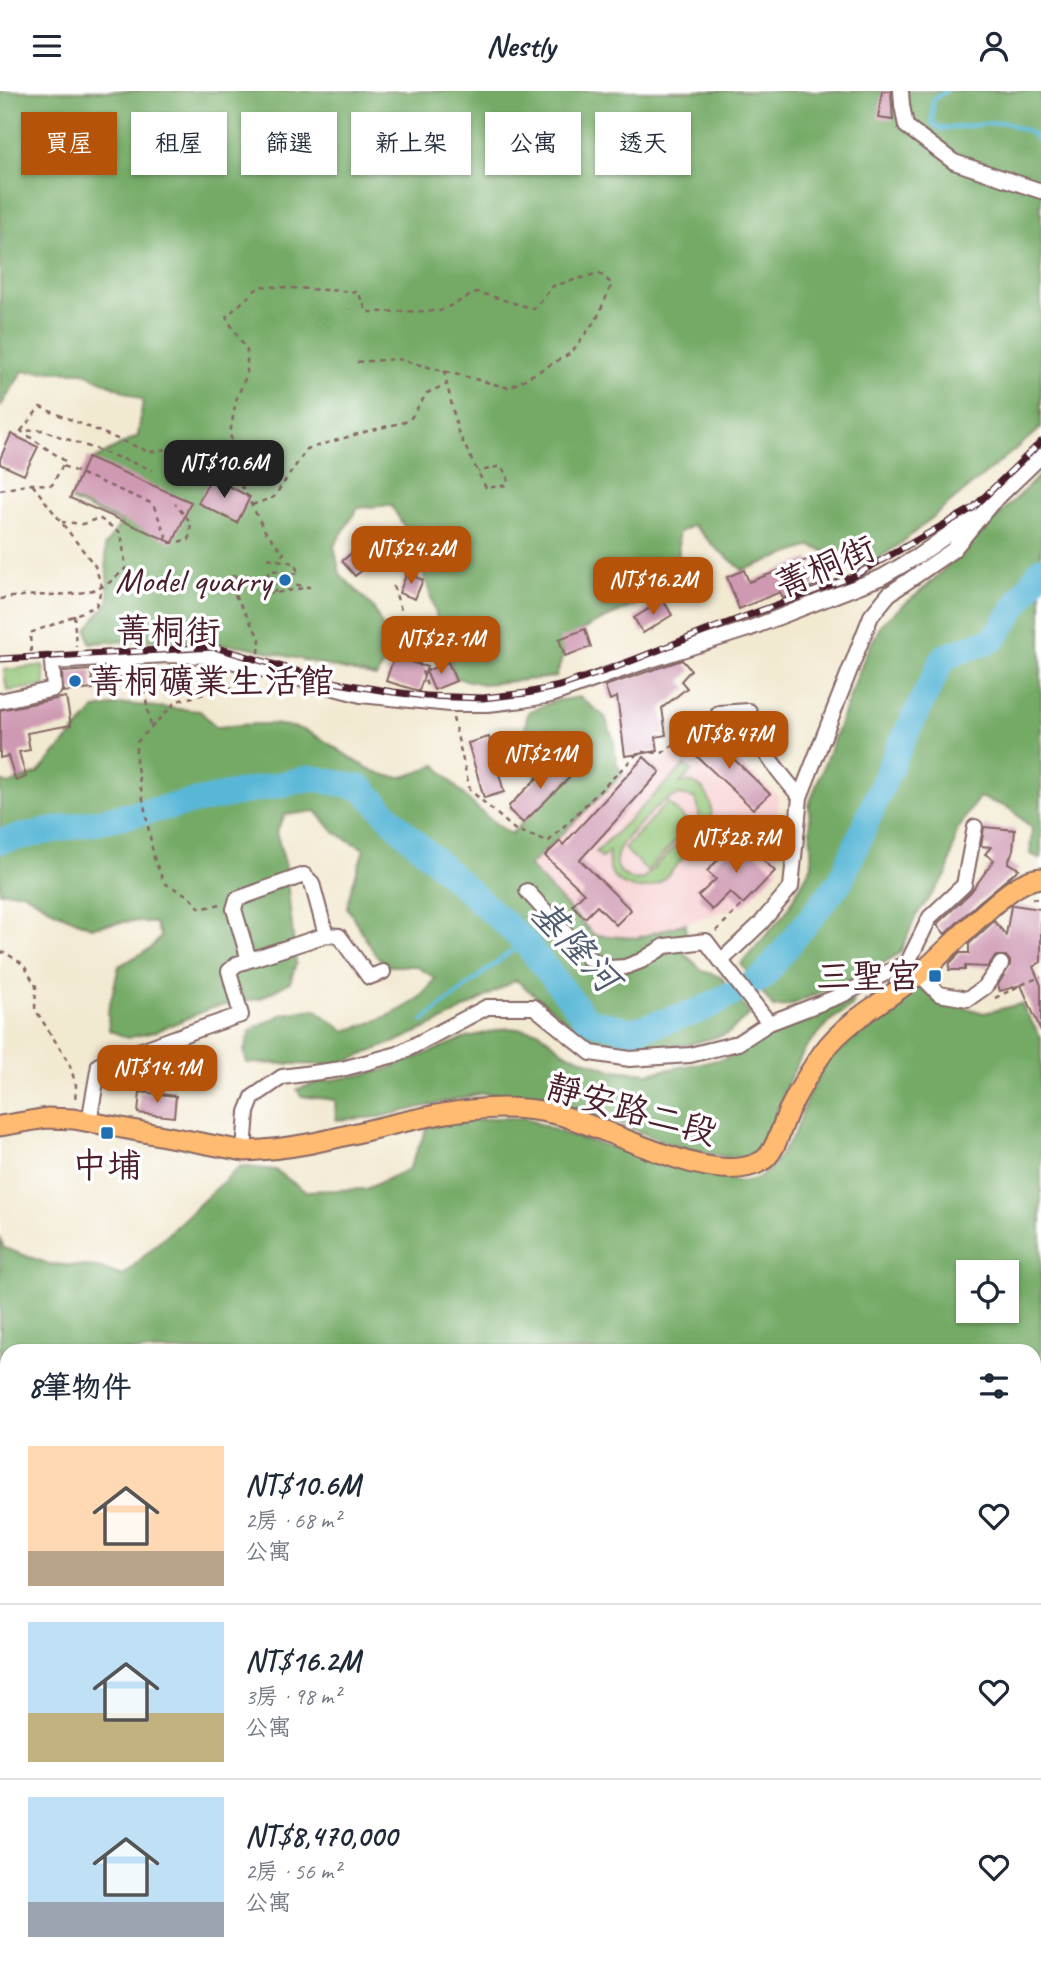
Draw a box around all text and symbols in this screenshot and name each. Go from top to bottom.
text: Nestly [486,25,555,66]
icon: menu [28,27,66,65]
icon: person [975,27,1013,65]
chip: 買屋 [21,112,117,175]
chip: 租屋 [131,112,227,175]
chip: 篩選 [241,112,337,175]
chip: 新上架 [351,112,471,175]
chip: 公寓 [485,112,581,175]
chip: 透天 [595,112,691,175]
pin: NT$10.6M [152,441,296,500]
text: NT$10.6M [180,448,268,477]
street label: 菁桐街 [768,525,882,608]
pin: NT$24.2M [339,526,483,586]
text: NT$24.2M [367,534,455,563]
pin: NT$16.2M [581,557,725,617]
place label: Model quarry [115,558,274,603]
text: NT$16.2M [609,565,697,594]
marker: Model quarry [277,572,293,588]
street label: 菁桐街 [115,608,221,655]
pin: NT$27.1M [369,617,513,676]
text: NT$27.1M [397,624,485,653]
place label: 菁桐礦業生活館 [89,659,334,704]
marker: 菁桐礦業生活館 [67,673,83,689]
pin: NT$8.47M [657,711,801,771]
text: NT$8.47M [685,719,773,748]
pin: NT$21M [483,731,597,791]
text: NT$21M [504,739,576,768]
pin: NT$28.7M [664,815,808,875]
text: NT$28.7M [692,823,780,852]
water label: 基隆河 [521,889,634,1006]
place label: 三聖宮 [816,954,921,999]
marker: 三聖宮 [927,968,943,984]
pin: NT$14.1M [85,1045,229,1105]
text: NT$14.1M [113,1053,201,1082]
street label: 靜安路二段 [542,1064,722,1155]
marker: 中埔 [99,1125,115,1141]
place label: 中埔 [72,1143,142,1188]
map controls [956,1260,1019,1323]
button: locate [956,1260,1019,1323]
icon: filters [975,1367,1013,1405]
text: 8筆物件 [28,1368,132,1406]
text: NT$10.6M [245,1466,360,1504]
icon: home [84,1474,168,1558]
icon: heart [975,1497,1013,1535]
text: 2房 · 68 m² [245,1506,340,1535]
text: 公寓 [245,1537,291,1566]
text: NT$16.2M [245,1642,360,1680]
icon: home [84,1650,168,1734]
icon: heart [975,1673,1013,1711]
text: 3房 · 98 m² [245,1682,340,1711]
text: 公寓 [245,1713,291,1742]
text: NT$8,470,000 [245,1817,397,1855]
icon: home [84,1825,168,1909]
icon: heart [975,1848,1013,1886]
text: 2房 · 56 m² [245,1857,340,1886]
text: 公寓 [245,1888,291,1917]

